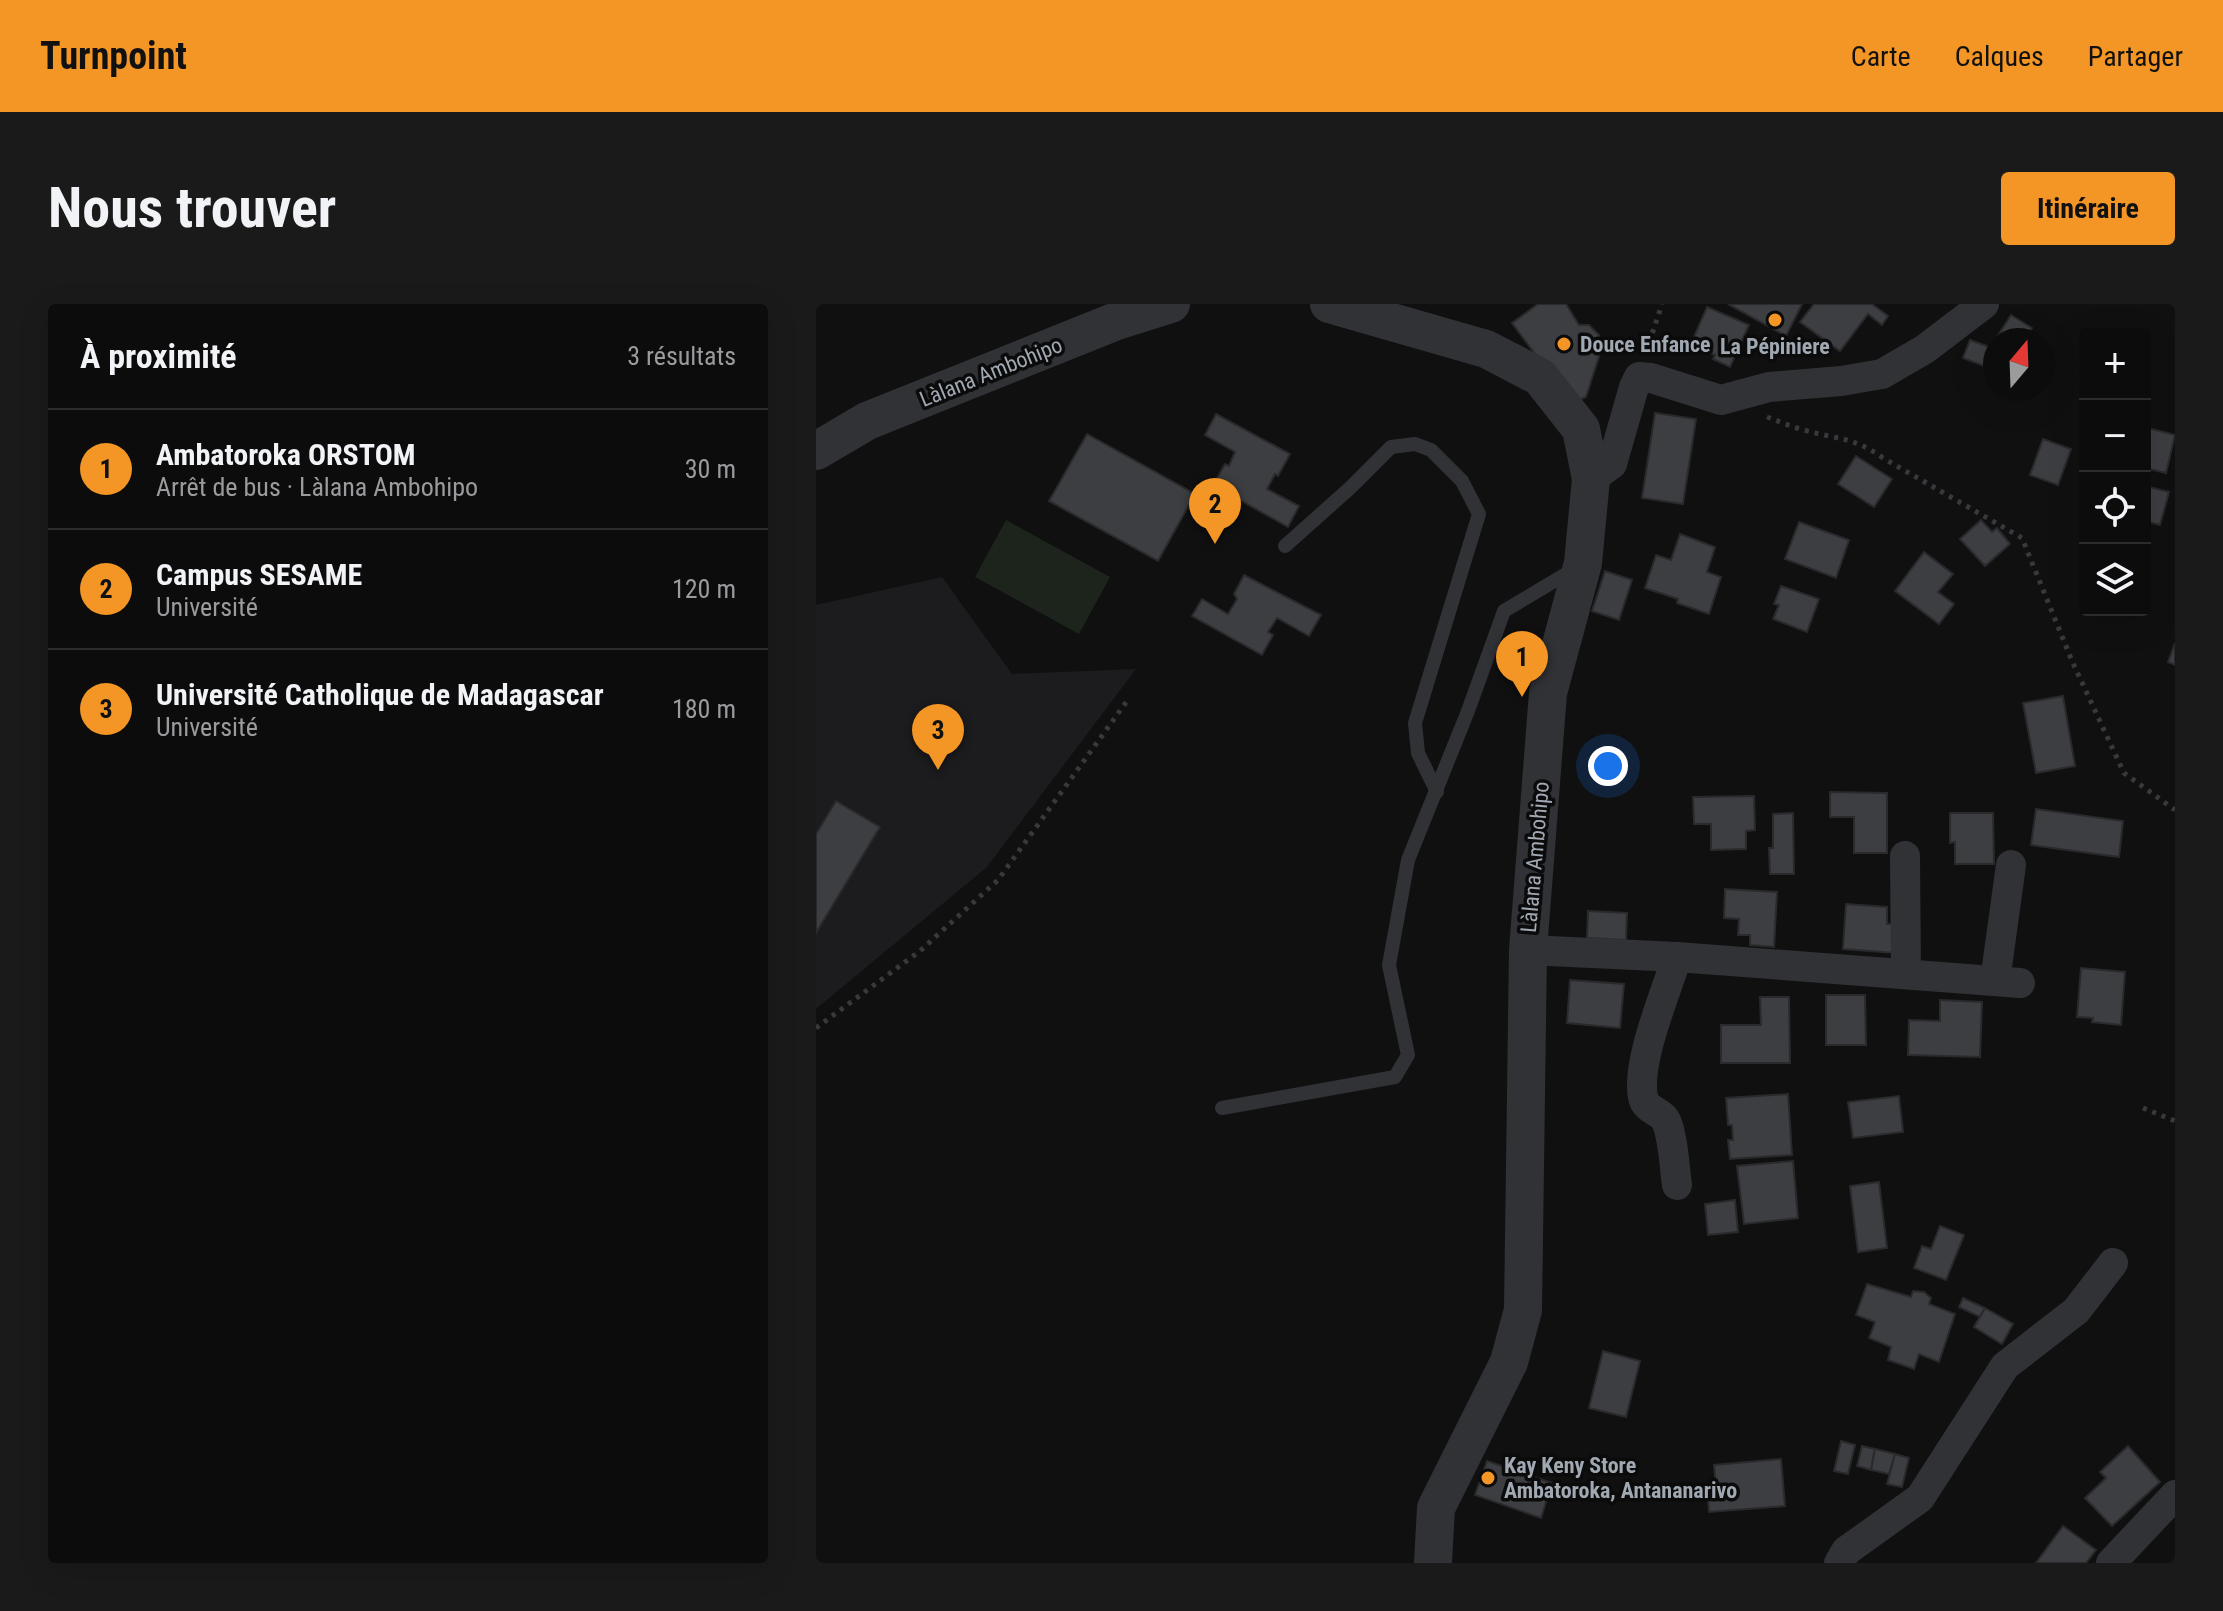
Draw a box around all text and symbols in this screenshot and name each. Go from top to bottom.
text: Turnpoint [40,34,187,78]
text: Carte [1851,40,1911,73]
text: Calques [1955,40,2044,73]
text: Partager [2088,40,2183,73]
button: Itinéraire [2001,172,2175,245]
text: Nous trouver [48,175,336,241]
marker: La Pépiniere [1766,311,1784,329]
north arrow [1983,328,2055,400]
map controls [2079,328,2151,616]
button: + [2079,328,2151,400]
street label: Làlana Ambohipo [916,332,1066,412]
place label: Douce Enfance [1580,332,1711,357]
place label: La Pépiniere [1720,334,1830,359]
marker: Douce Enfance [1555,335,1573,353]
text: À proximité [80,336,237,376]
text: 3 résultats [627,341,736,371]
button: − [2079,400,2151,472]
text: Ambatoroka ORSTOM [156,437,416,472]
text: 1 [99,454,113,484]
text: 30 m [685,454,736,484]
text: Arrêt de bus · Làlana Ambohipo [156,472,478,502]
button: locate [2079,472,2151,544]
pin: 2 [1189,478,1241,544]
button: layers [2079,544,2151,616]
text: Campus SESAME [156,557,362,592]
text: 2 [99,574,113,604]
text: 120 m [672,574,736,604]
text: Université [156,592,258,622]
pin: 1 [1496,631,1548,697]
text: Université Catholique de Madagascar [156,677,604,712]
text: 3 [99,694,113,724]
text: 180 m [672,694,736,724]
pin: 3 [912,704,964,770]
text: Université [156,712,258,742]
your location [1588,746,1628,786]
street label: Làlana Ambohipo [1516,780,1554,934]
place label: Kay Keny Store Ambatoroka, Antananarivo [1504,1453,1737,1503]
marker: Kay Keny Store Ambatoroka, Antananarivo [1479,1469,1497,1487]

